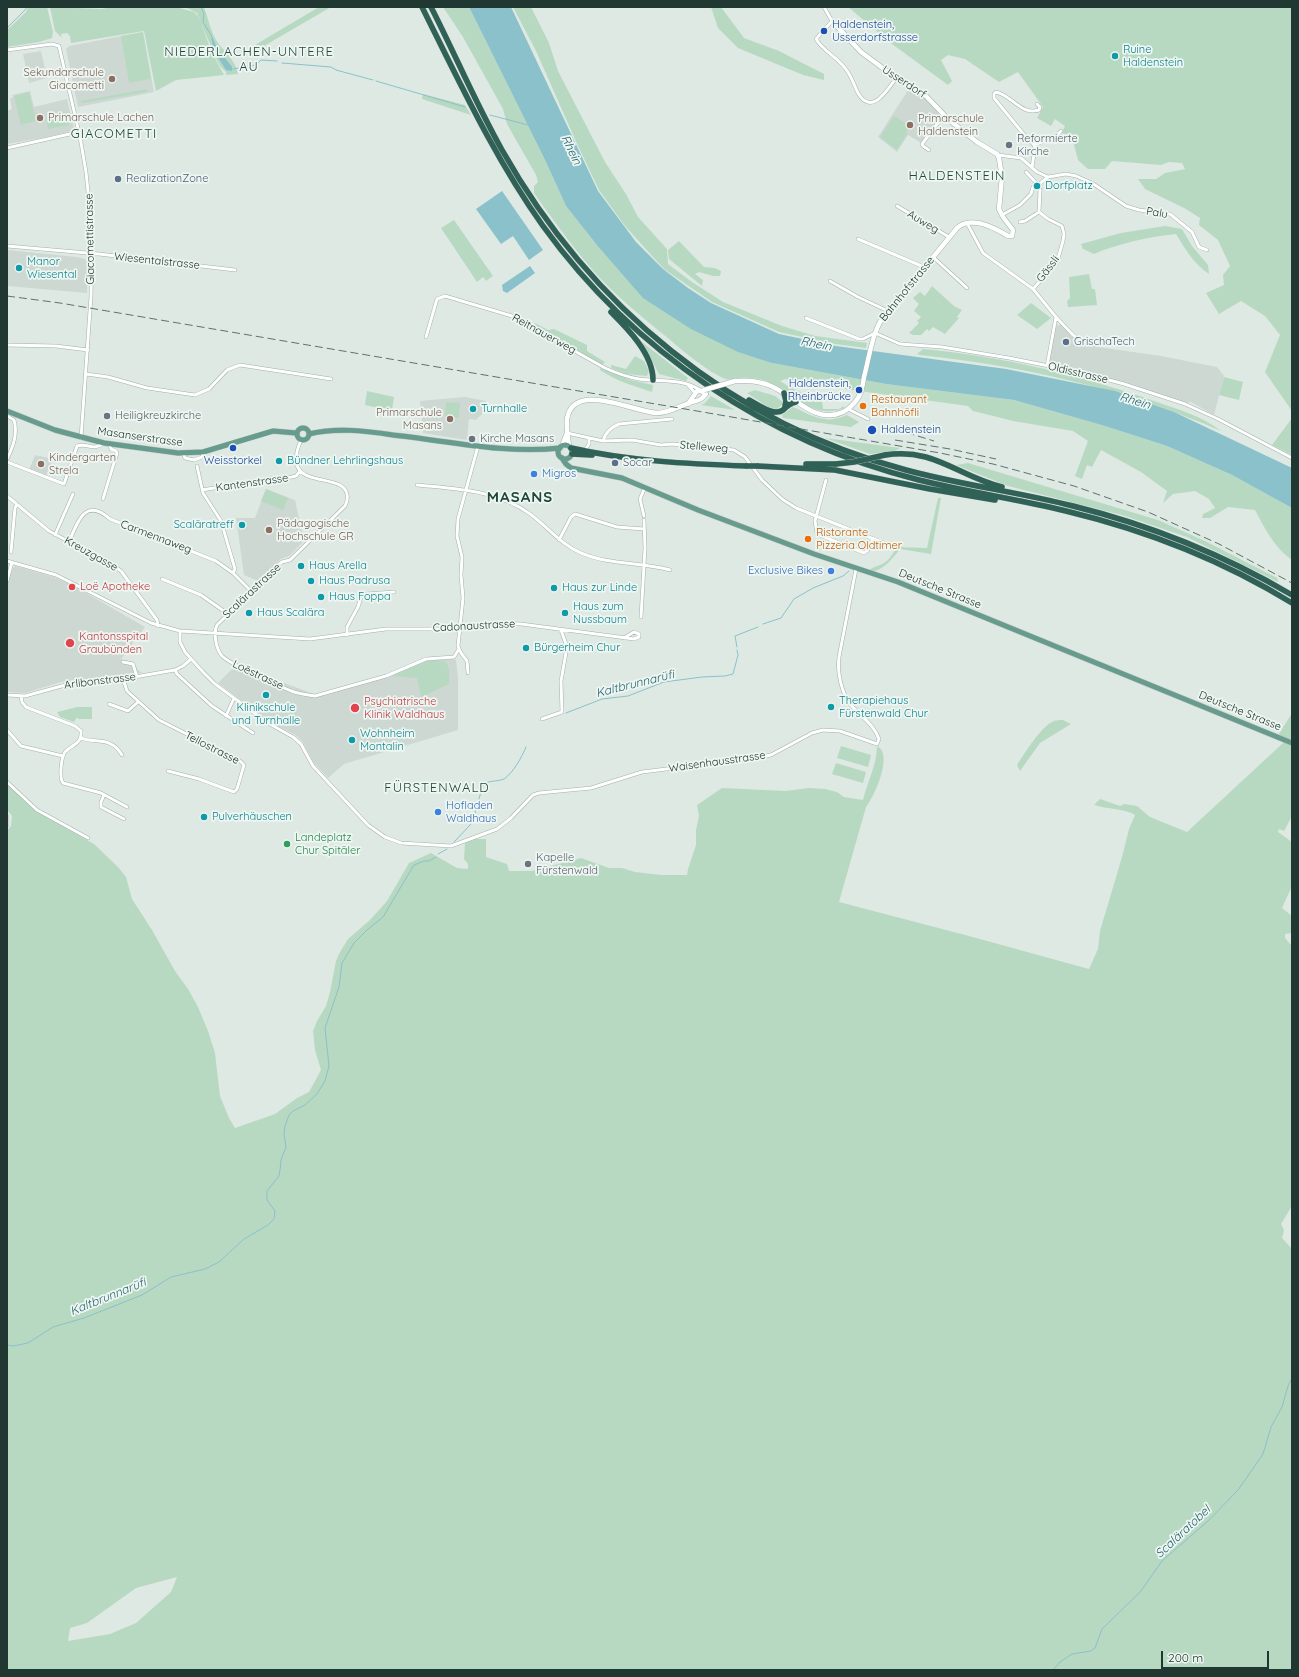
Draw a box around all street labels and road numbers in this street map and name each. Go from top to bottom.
street label: Usserdorf [879,63,929,101]
street label: Giacomettistrasse [83,193,97,285]
street label: Palu [1145,205,1169,221]
street label: Auweg [905,207,941,237]
street label: Wiesentalstrasse [114,250,200,272]
street label: Gässli [1034,253,1062,285]
street label: Bahnhofstrasse [877,254,937,324]
street label: Reitnauerweg [510,311,578,357]
street label: Oldisstrasse [1047,360,1109,386]
street label: Masanserstrasse [97,424,183,450]
street label: Stelleweg [679,438,729,456]
street label: Kantenstrasse [215,471,289,495]
street label: Carmennaweg [119,517,193,557]
street label: Kreuzgasse [62,534,120,574]
street label: Scalärastrasse [220,561,284,621]
street label: Deutsche Strasse [897,566,983,612]
street label: Cadonaustrasse [432,617,516,635]
street label: Loëstrasse [230,657,286,693]
street label: Arlibonstrasse [63,670,137,692]
street label: Deutsche Strasse [1197,688,1283,734]
street label: Tellostrasse [183,729,241,767]
street label: Waisenhausstrasse [668,749,766,775]

